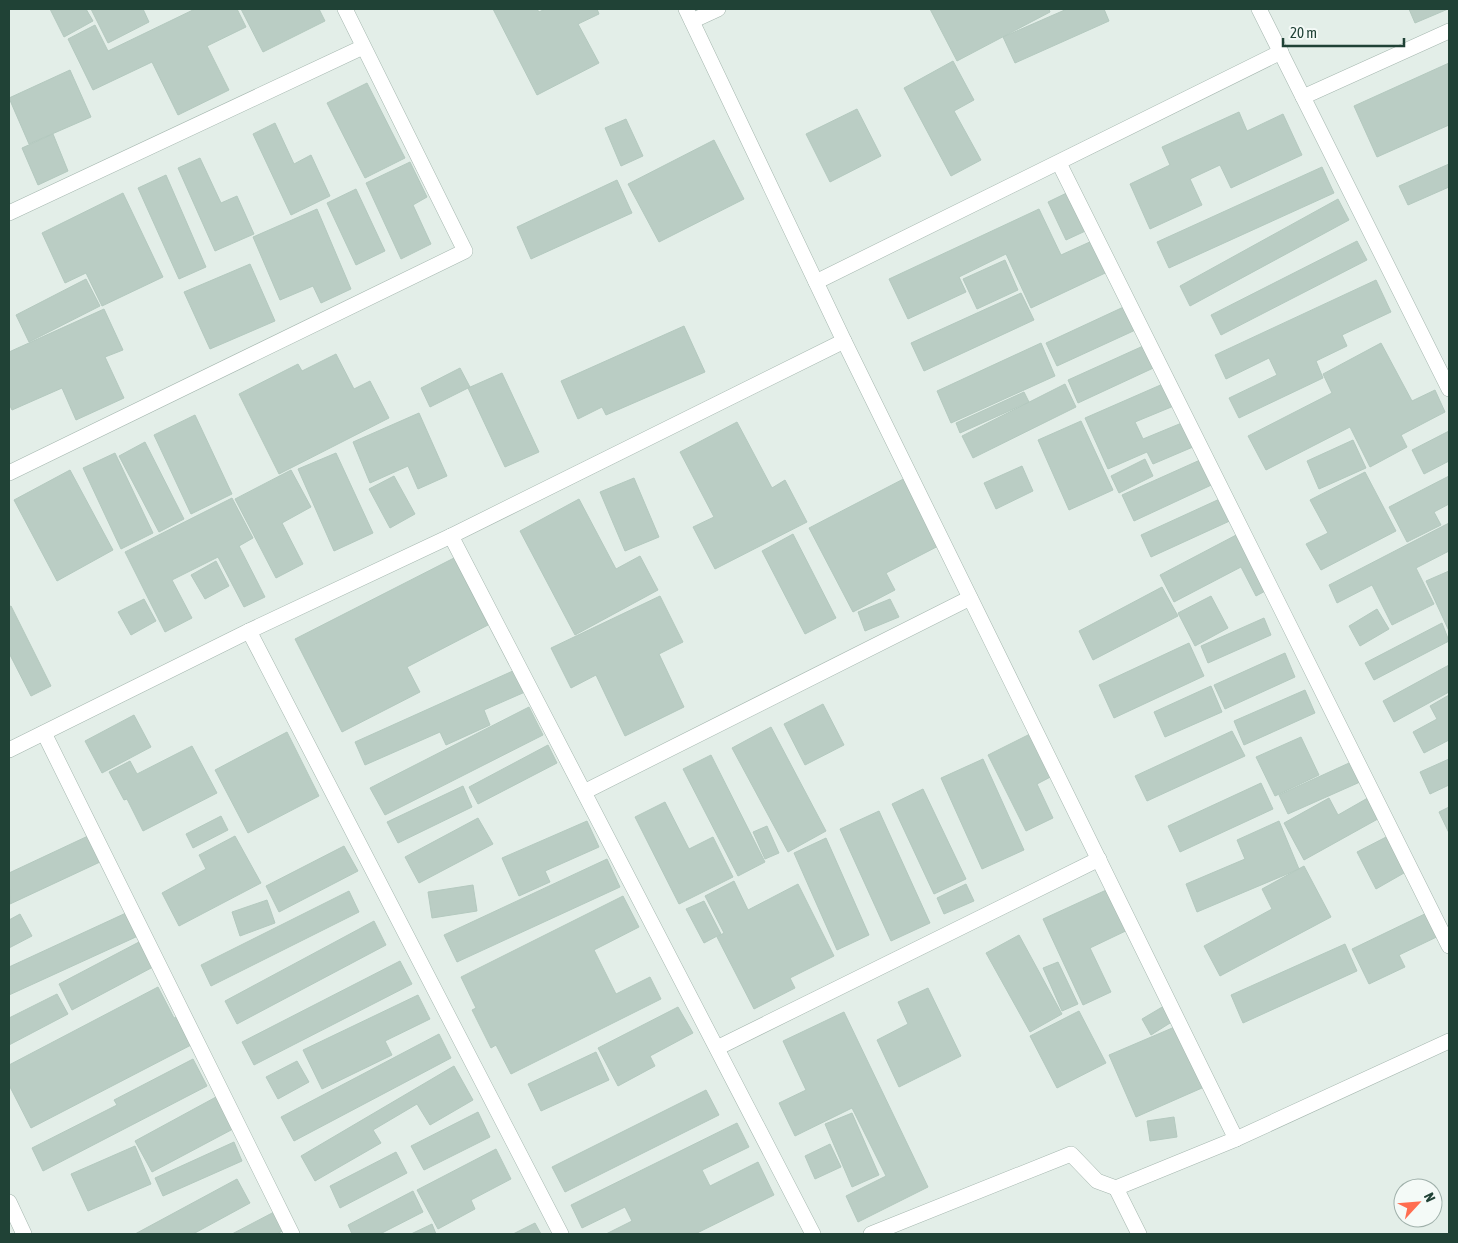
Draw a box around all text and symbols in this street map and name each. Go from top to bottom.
scale bar [1283,15,1404,47]
text: 20 m [1290,24,1317,41]
north arrow [1393,1178,1443,1228]
text: N [1421,1190,1439,1205]

